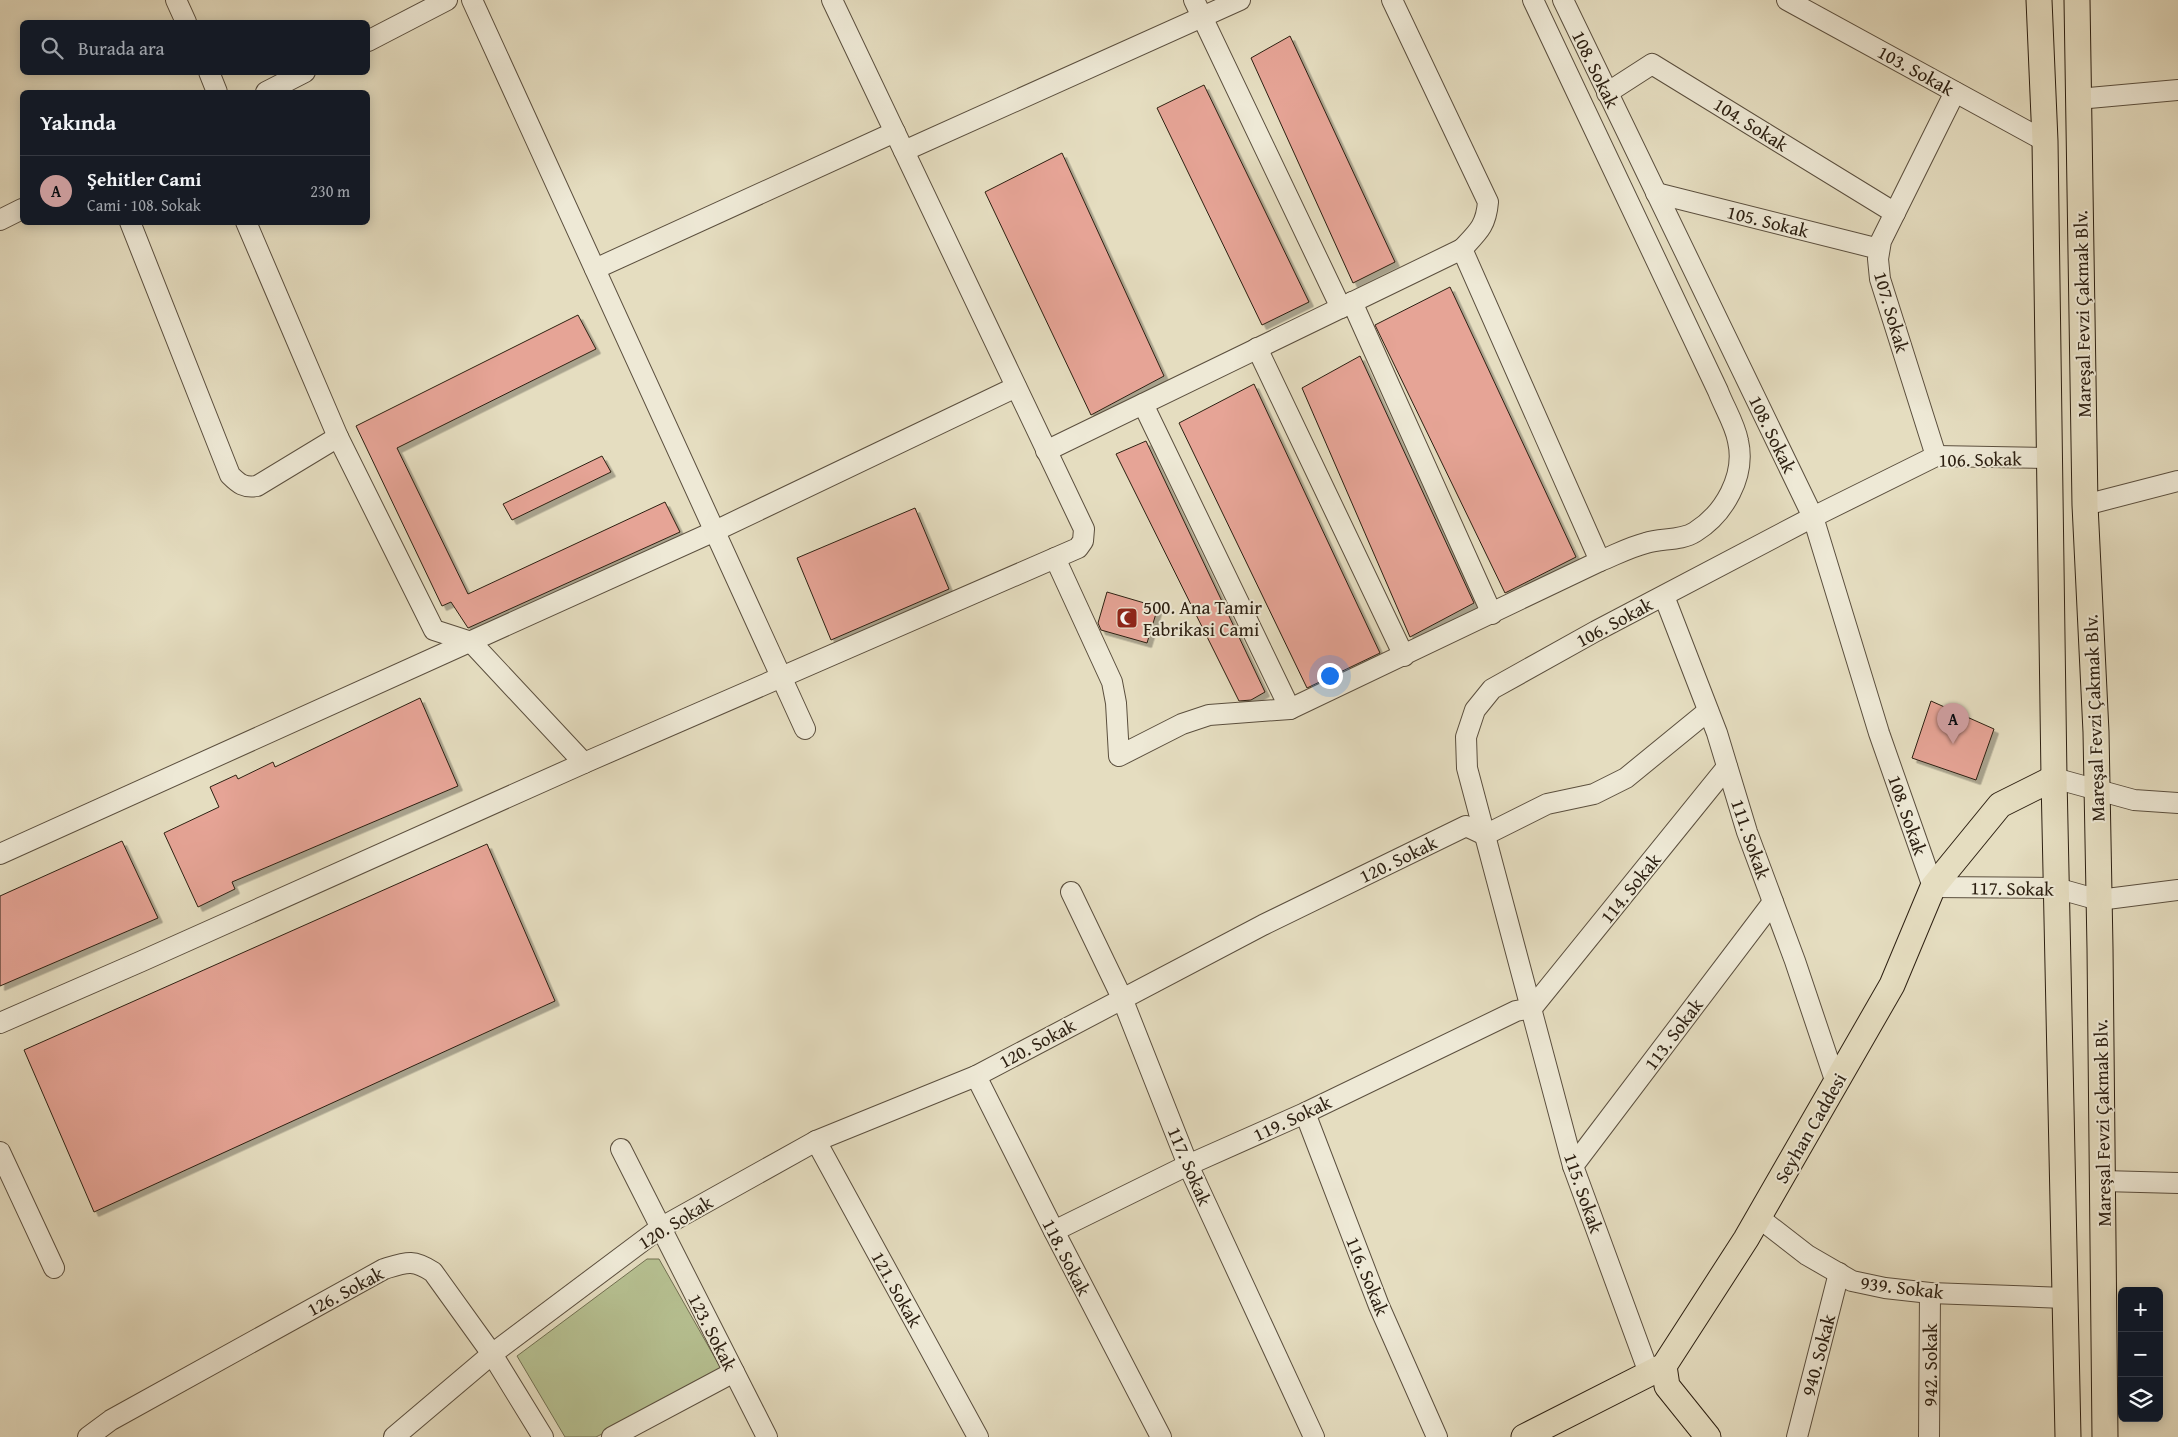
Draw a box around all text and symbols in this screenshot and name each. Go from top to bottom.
search box [20,20,370,75]
street label: 108. Sokak [1565,25,1627,113]
icon: search [38,34,66,62]
text: Burada ara [78,34,165,62]
street label: 103. Sokak [1873,38,1960,103]
street label: 104. Sokak [1708,90,1794,158]
text: Yakında [40,107,116,138]
text: Şehitler Cami [87,165,201,193]
text: A [51,179,61,203]
text: 230 m [310,179,350,203]
text: Cami · 108. Sokak [87,193,201,217]
street label: 105. Sokak [1724,197,1812,245]
street label: Mareşal Fevzi Çakmak Blv. [2066,210,2098,418]
street label: 107. Sokak [1867,268,1917,356]
street label: 108. Sokak [1742,390,1804,478]
street label: 106. Sokak [1938,444,2022,474]
street label: 106. Sokak [1571,590,1658,654]
place label: 500. Ana Tamir Fabrikasi Cami [1143,593,1262,643]
mosque icon: 500. Ana Tamir Fabrikasi Cami [1115,606,1139,630]
street label: Mareşal Fevzi Çakmak Blv. [2076,614,2112,822]
your location [1317,663,1343,689]
pin: A [1937,703,1969,744]
street label: 108. Sokak [1881,771,1935,859]
street label: 111. Sokak [1724,795,1778,883]
street label: 120. Sokak [1354,828,1442,890]
street label: 114. Sokak [1593,846,1667,929]
street label: 117. Sokak [1970,873,2054,903]
street label: 113. Sokak [1637,992,1710,1076]
street label: 120. Sokak [994,1011,1081,1075]
street label: Mareşal Fevzi Çakmak Blv. [2086,1019,2118,1227]
street label: Seyhan Caddesi [1767,1068,1853,1188]
street label: 119. Sokak [1248,1088,1336,1148]
street label: 117. Sokak [1161,1122,1219,1210]
street label: 115. Sokak [1557,1149,1611,1237]
street label: 120. Sokak [632,1188,718,1256]
street label: 118. Sokak [1036,1213,1099,1301]
street label: 116. Sokak [1339,1232,1397,1320]
street label: 121. Sokak [865,1246,930,1333]
street label: 126. Sokak [302,1259,389,1323]
street label: 939. Sokak [1859,1268,1945,1306]
map controls [2118,1287,2163,1422]
button: + [2118,1287,2163,1332]
street label: 123. Sokak [682,1288,745,1376]
street label: 940. Sokak [1794,1311,1842,1399]
street label: 942. Sokak [1916,1323,1944,1407]
button: − [2118,1332,2163,1377]
button: layers [2118,1377,2163,1422]

